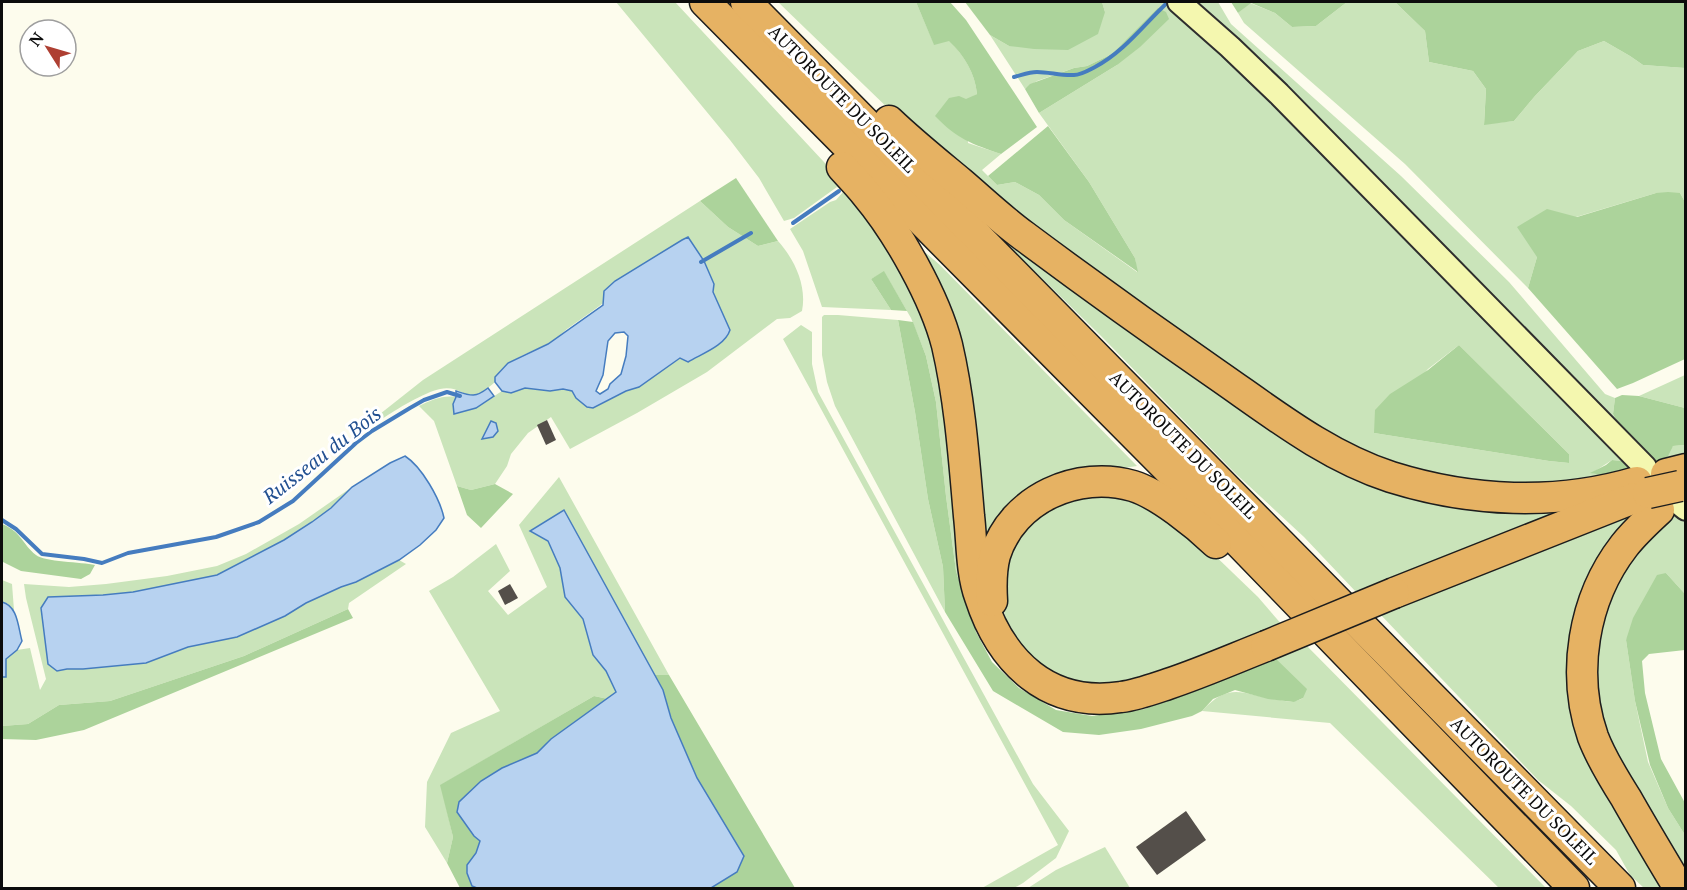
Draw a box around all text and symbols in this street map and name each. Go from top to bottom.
north arrow [18,18,78,78]
street label: AUTOROUTE DU SOLEIL [764,19,922,177]
text: N [24,28,48,50]
street label: AUTOROUTE DU SOLEIL [1105,365,1263,523]
water label: Ruisseau du Bois [256,400,387,510]
street label: AUTOROUTE DU SOLEIL [1446,711,1604,869]

